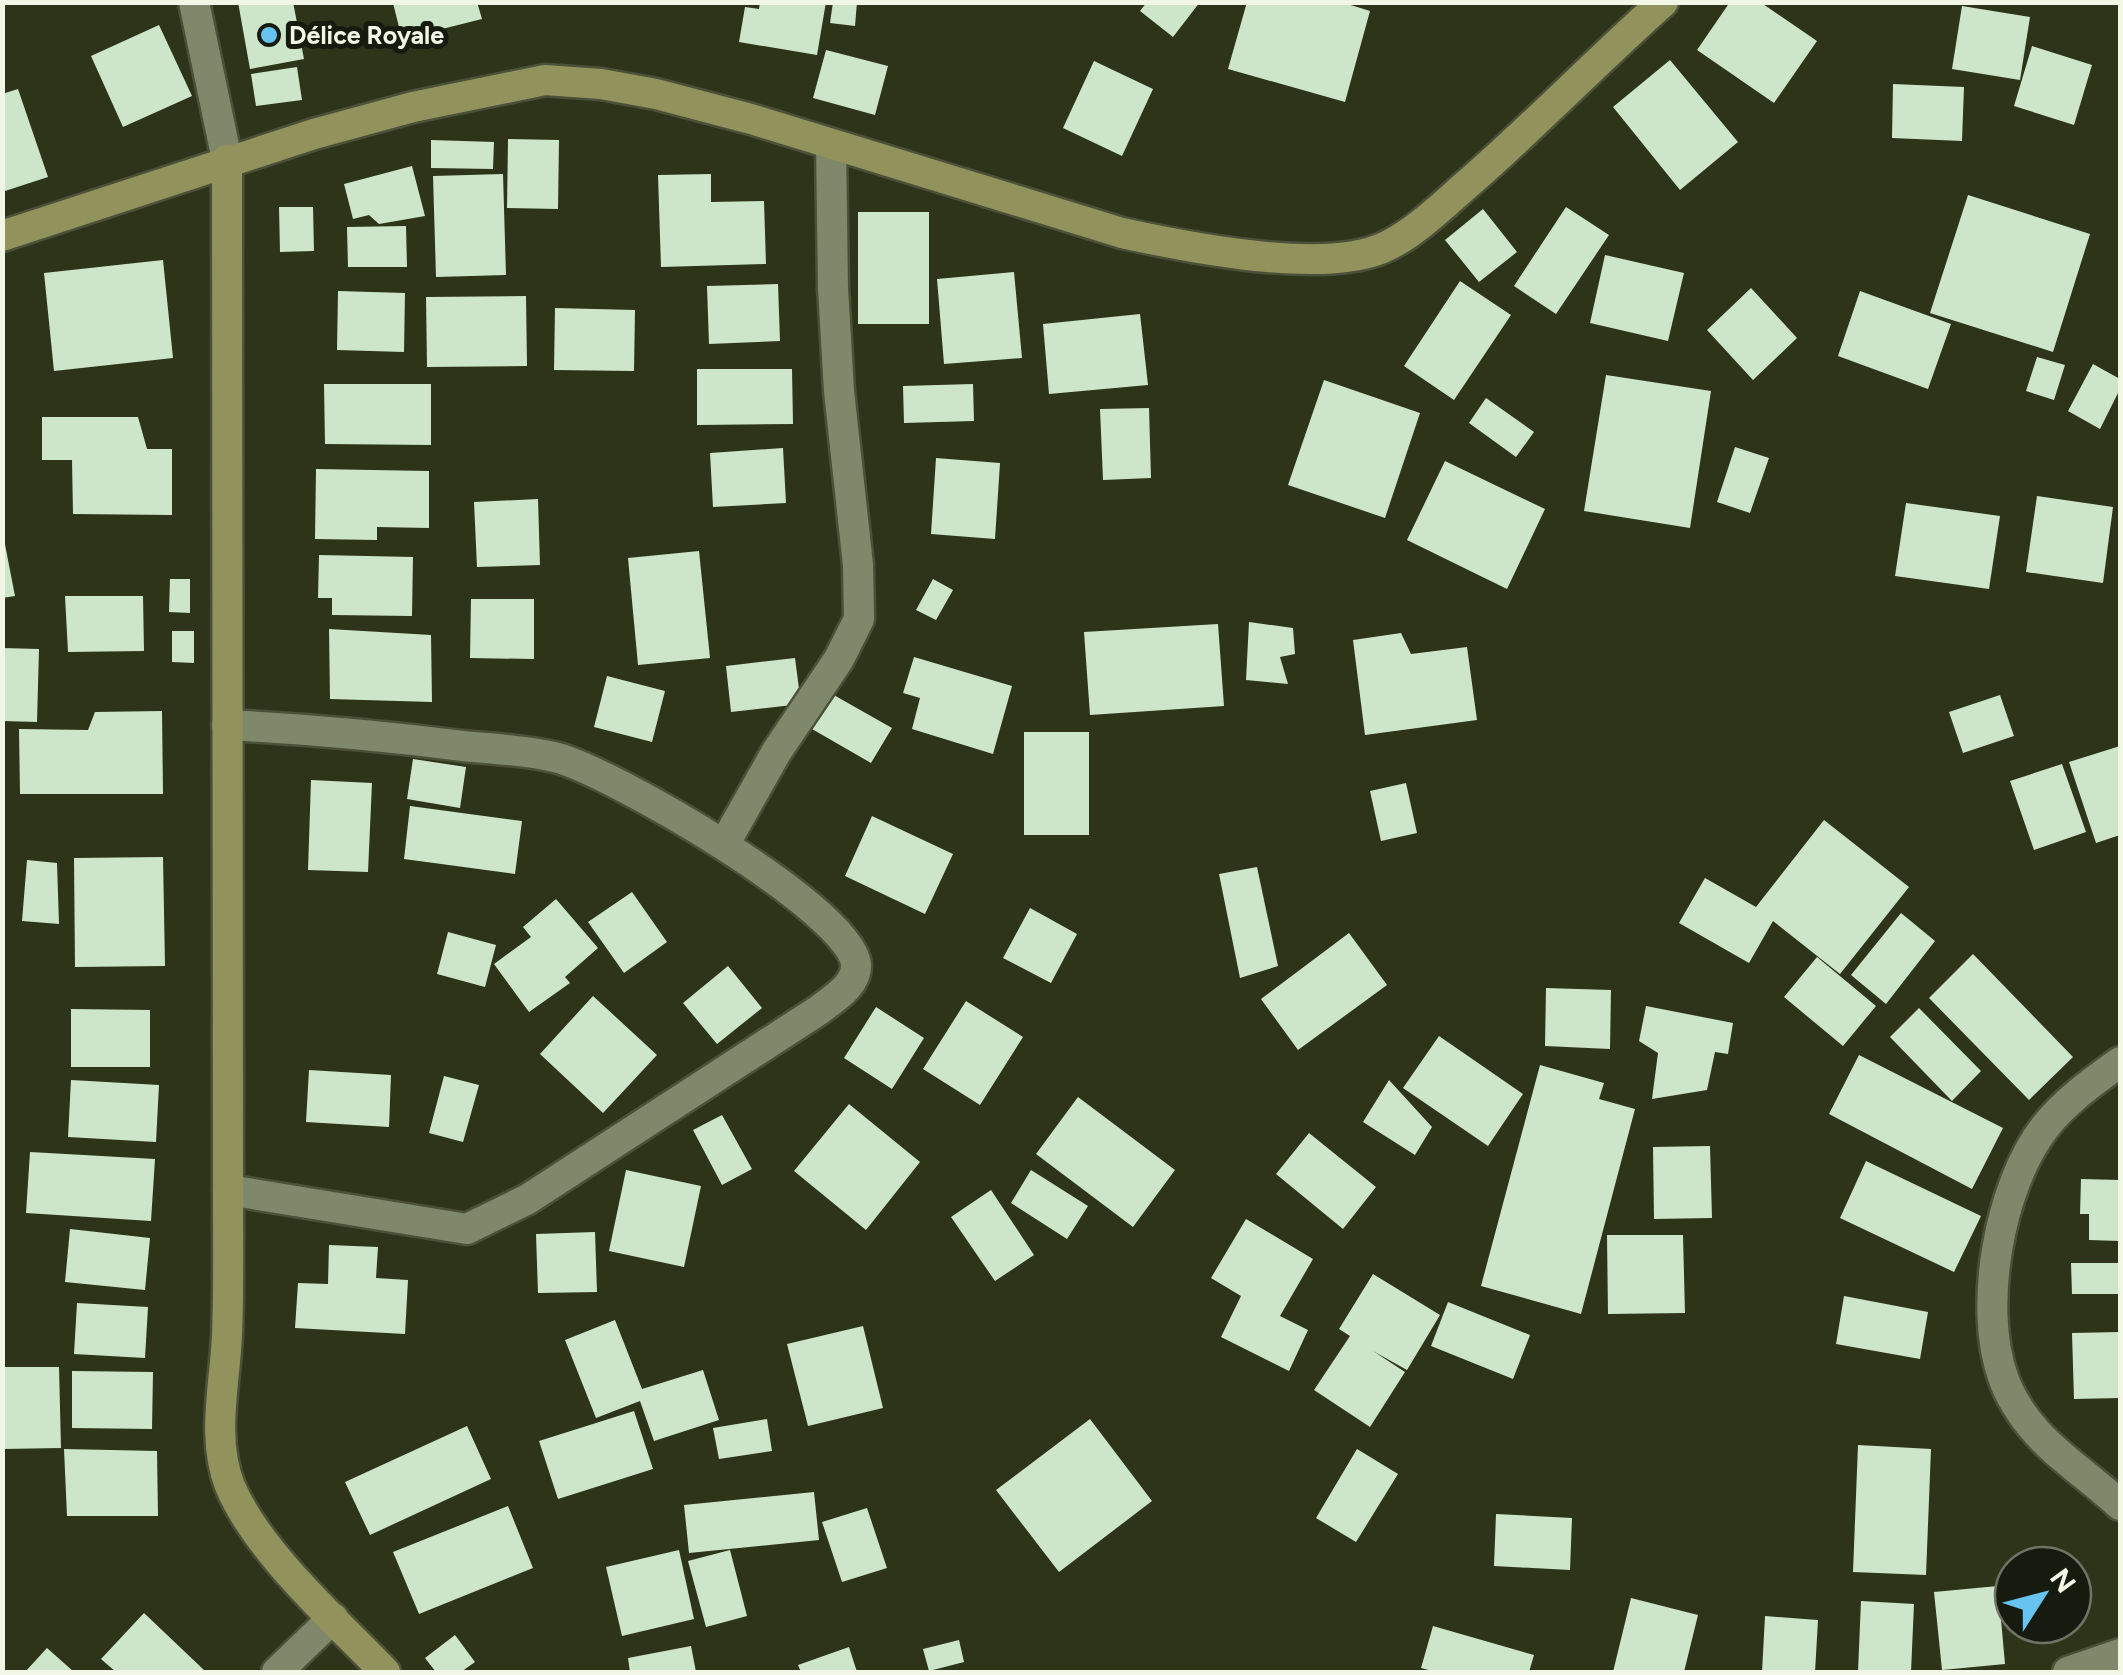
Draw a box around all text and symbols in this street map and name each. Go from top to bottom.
place label: Délice Royale [289,20,444,50]
marker: Délice Royale [258,24,280,46]
north arrow [1993,1545,2093,1645]
text: N [2043,1562,2083,1599]

